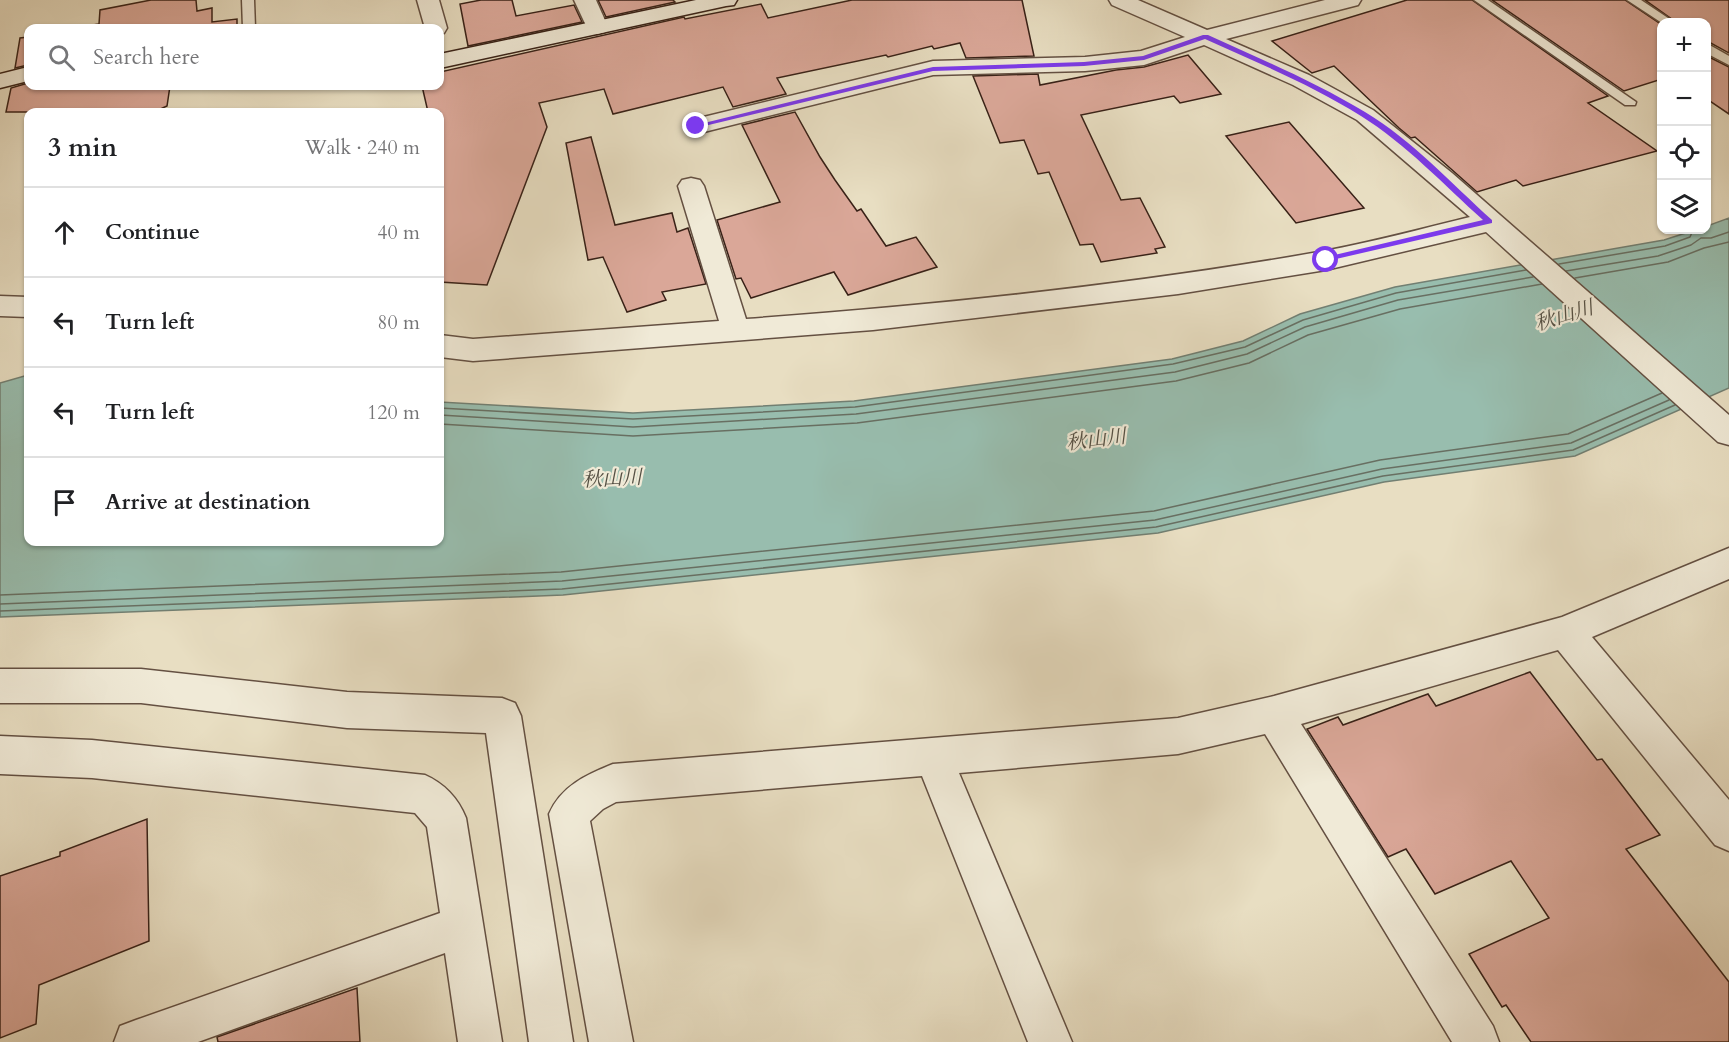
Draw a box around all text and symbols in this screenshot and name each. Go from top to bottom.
map controls [1657,18,1711,234]
button: + [1657,18,1711,72]
search box [24,24,444,90]
icon: search [45,41,78,74]
text: Search here [93,42,200,72]
button: − [1657,72,1711,126]
route end [682,112,708,138]
button: locate [1657,126,1711,180]
text: 3 min [48,130,117,165]
text: Walk · 240 m [305,134,420,161]
button: layers [1657,180,1711,234]
icon: ahead [48,216,81,249]
text: Continue [105,217,200,247]
text: 40 m [377,219,420,246]
route start [1312,246,1338,272]
water label: 秋山川 [1532,293,1599,337]
icon: left [48,306,81,339]
text: Turn left [105,307,194,337]
text: 80 m [377,309,420,336]
icon: left [48,396,81,429]
text: Turn left [105,397,194,427]
text: 120 m [367,399,420,426]
water label: 秋山川 [1065,422,1129,457]
water label: 秋山川 [581,463,645,494]
icon: arrive [48,486,81,519]
text: Arrive at destination [105,487,310,517]

